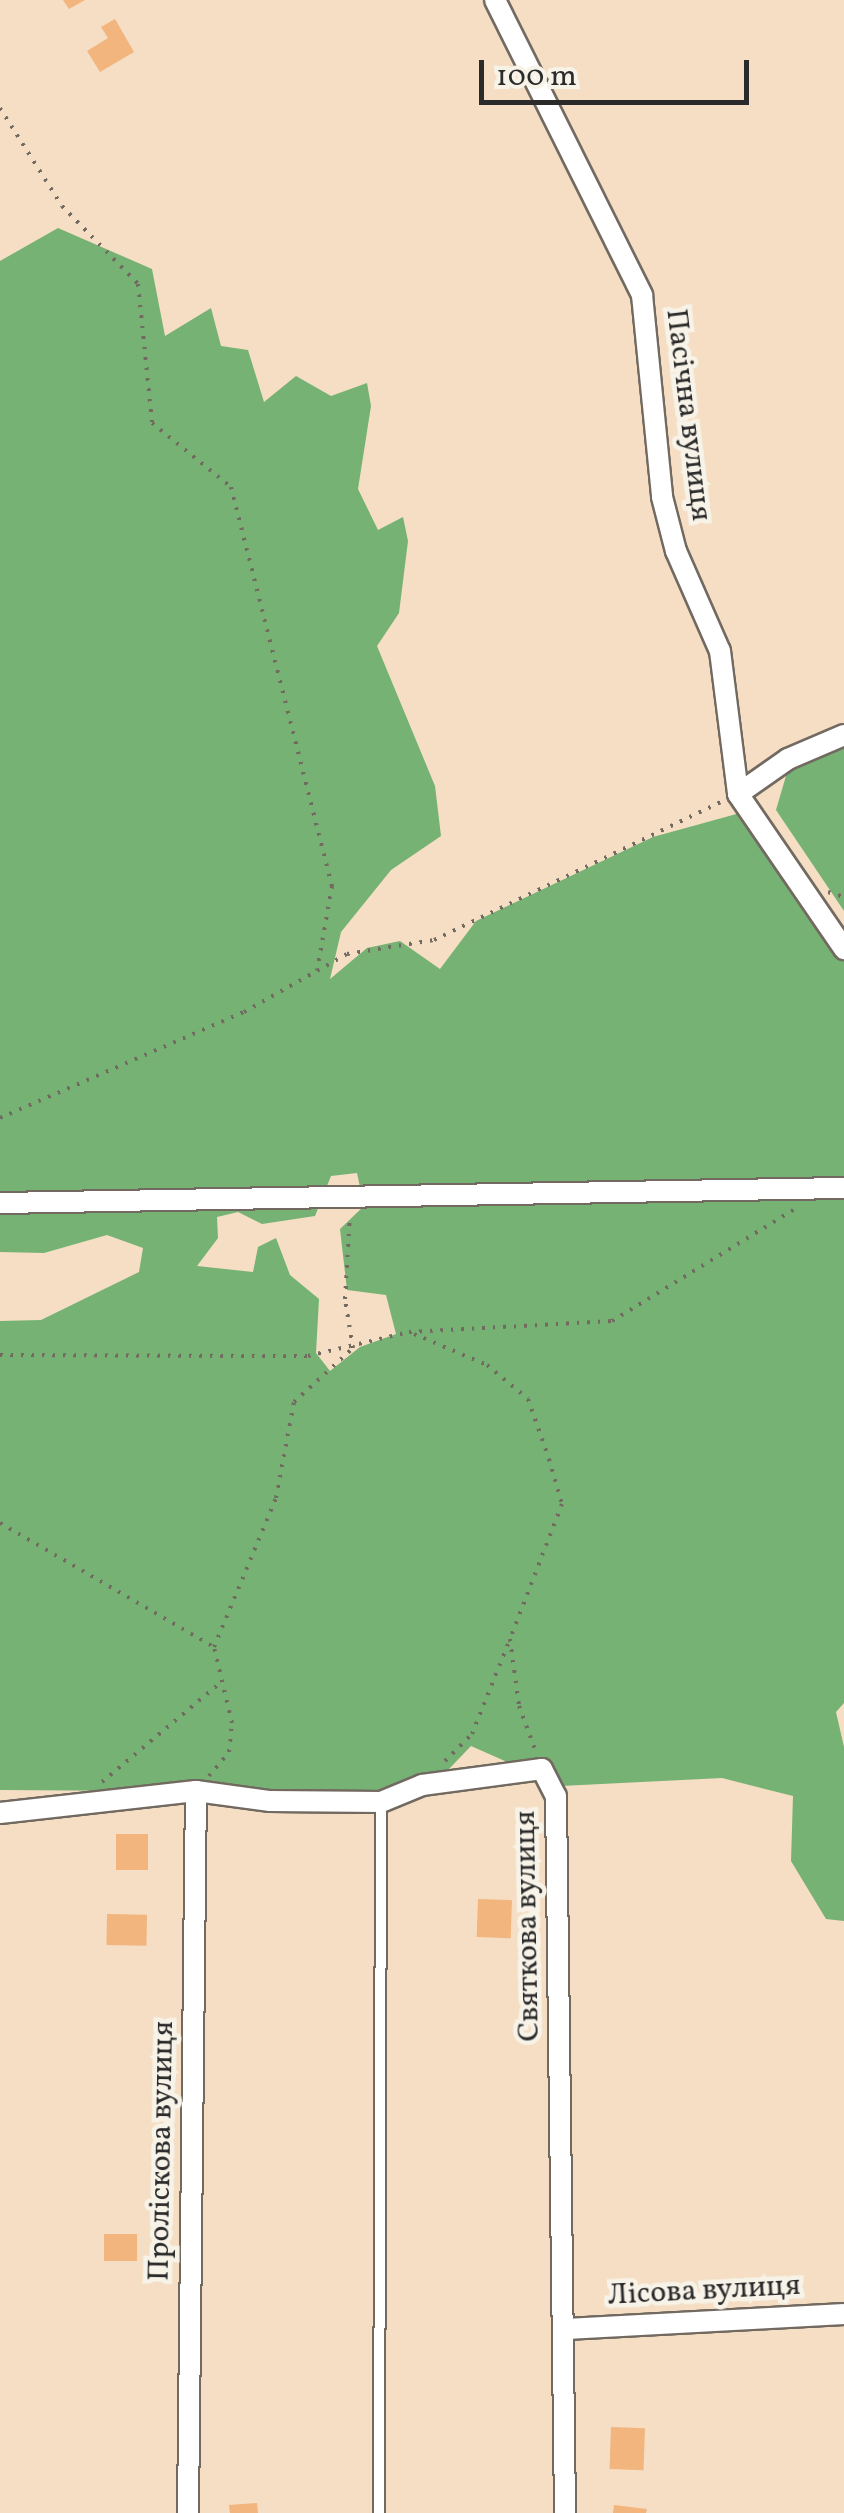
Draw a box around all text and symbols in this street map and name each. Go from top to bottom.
scale bar [484,40,754,102]
text: 100 m [496,56,577,98]
street label: Пасічна вулиця [657,307,719,523]
street label: Святкова вулиця [508,1810,548,2042]
street label: Проліскова вулиця [142,2021,182,2281]
street label: Лісова вулиця [607,2268,801,2314]

